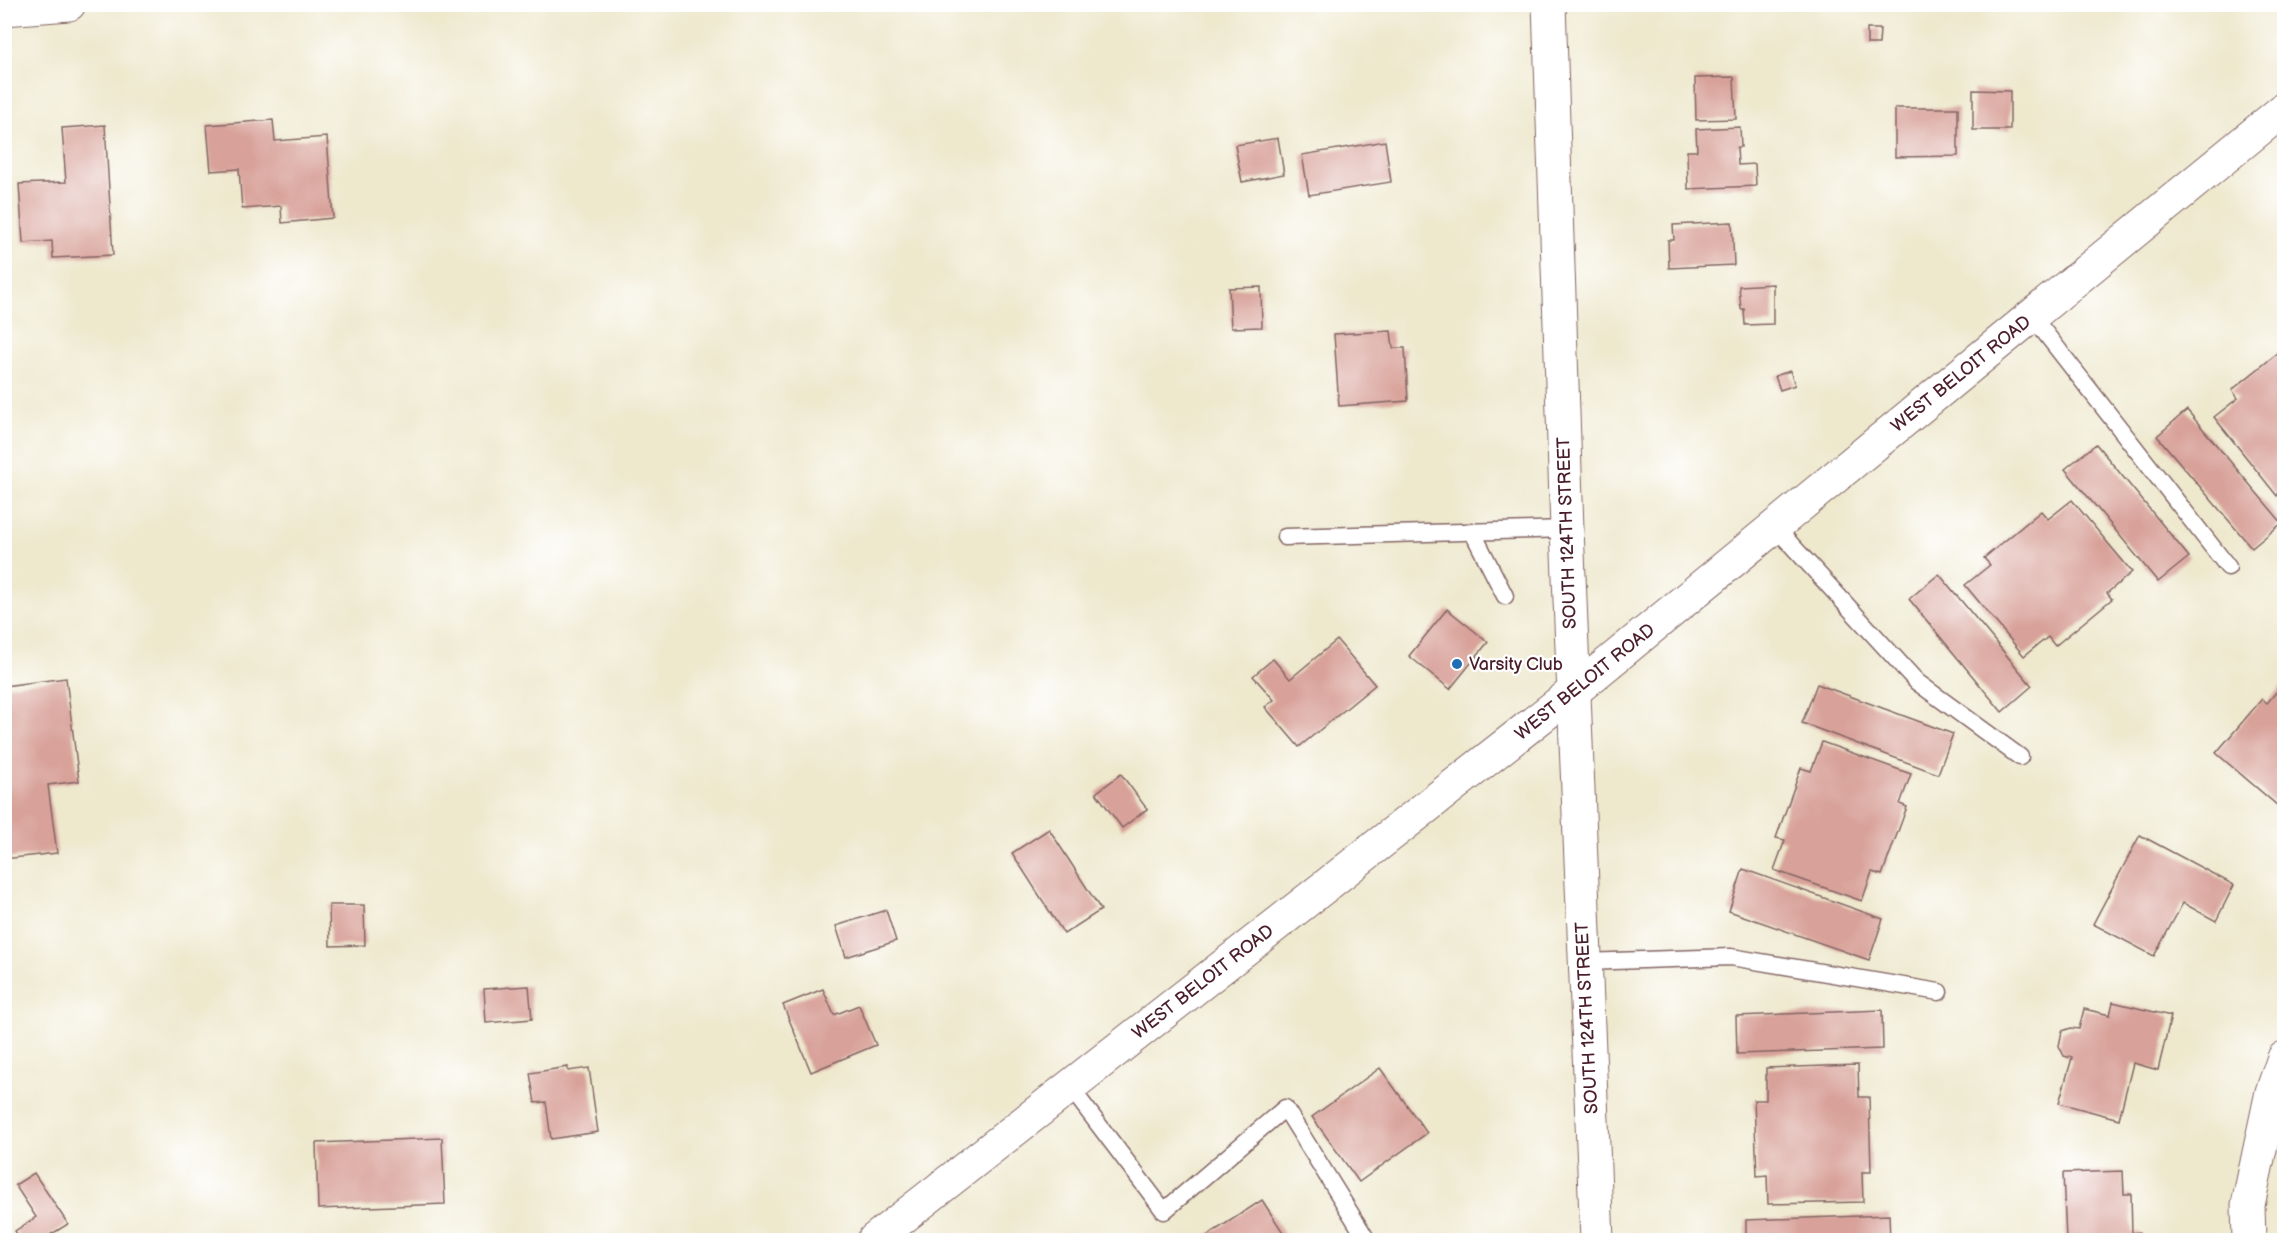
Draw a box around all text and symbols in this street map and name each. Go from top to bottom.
street label: WEST BELOIT ROAD [1887,311,2035,437]
street label: SOUTH 124TH STREET [1553,436,1581,629]
street label: WEST BELOIT ROAD [1511,619,1659,745]
place label: Varsity Club [1469,654,1563,675]
marker: Varsity Club [1450,657,1464,671]
street label: WEST BELOIT ROAD [1128,920,1278,1044]
street label: SOUTH 124TH STREET [1571,921,1603,1114]

